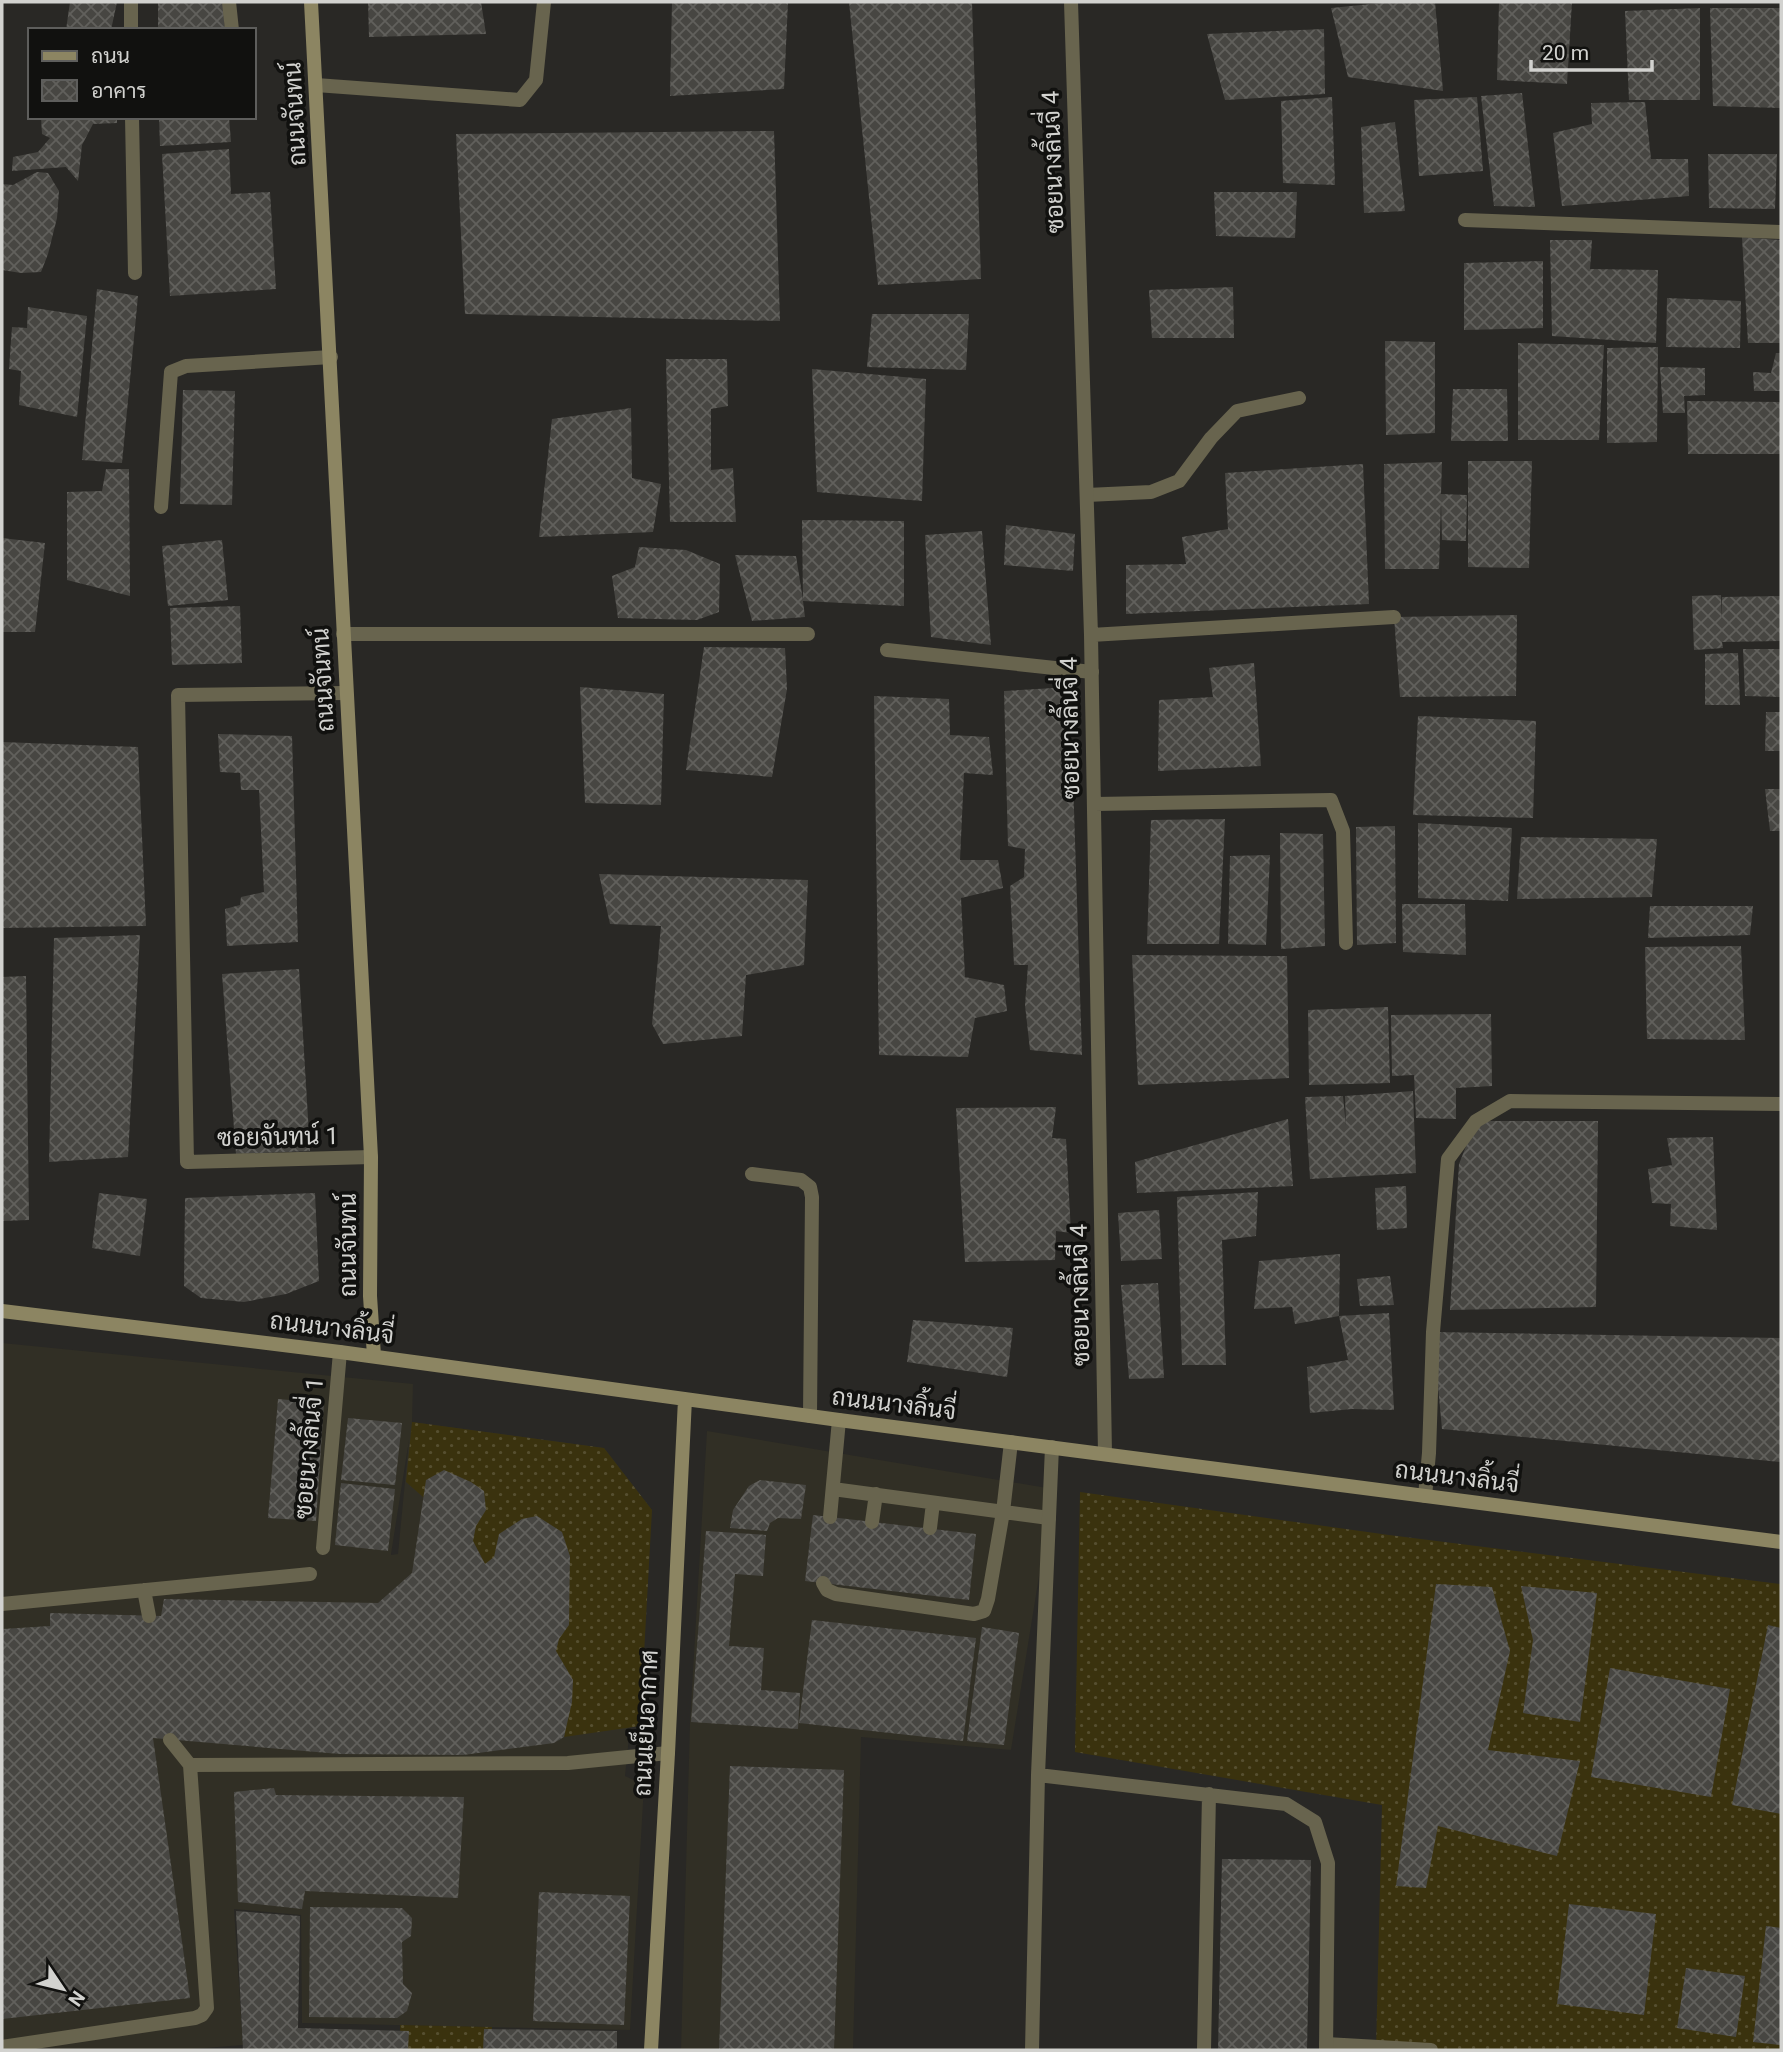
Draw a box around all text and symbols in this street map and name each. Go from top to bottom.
legend [28,28,256,119]
scale bar [1531,28,1652,72]
text: 20 m [1542,41,1589,65]
text: ถนน [91,44,130,68]
street label: ถนนจันทน์ [276,61,312,167]
text: อาคาร [91,79,147,103]
street label: ซอยนางลิ้นจี่ 4 [1030,90,1069,234]
street label: ถนนจันทน์ [304,627,340,733]
street label: ซอยนางลิ้นจี่ 4 [1048,657,1085,800]
street label: ซอยจันทน์ 1 [217,1120,339,1152]
street label: ถนนจันทน์ [332,1193,362,1297]
street label: ซอยนางลิ้นจี่ 4 [1058,1224,1095,1367]
street label: ถนนนางลิ้นจี่ [268,1300,397,1350]
street label: ซอยนางลิ้นจี่ 1 [282,1375,329,1520]
street label: ถนนนางลิ้นจี่ [830,1376,959,1426]
street label: ถนนนางลิ้นจี่ [1393,1449,1522,1499]
street label: ถนนเย็นอากาศ [625,1649,664,1797]
north arrow [28,1954,98,2024]
text: N [63,1986,90,2011]

